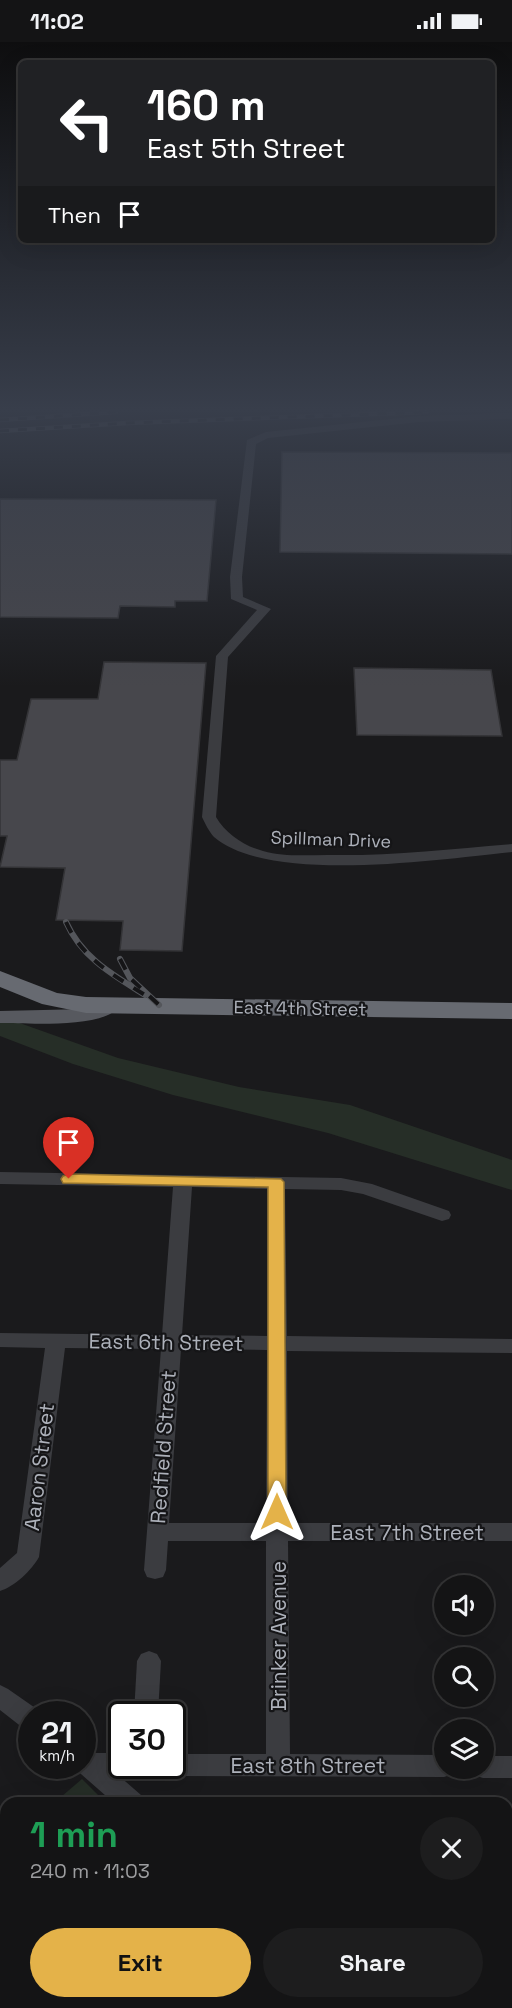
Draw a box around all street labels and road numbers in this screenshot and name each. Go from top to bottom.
street label: Spillman Drive [270,825,392,853]
street label: East 4th Street [233,995,367,1021]
street label: East 6th Street [88,1327,244,1357]
street label: Redfield Street [144,1369,182,1525]
street label: Aaron Street [18,1402,60,1532]
street label: East 7th Street [330,1519,484,1546]
street label: Brinker Avenue [265,1561,292,1711]
street label: East 8th Street [231,1752,385,1779]

